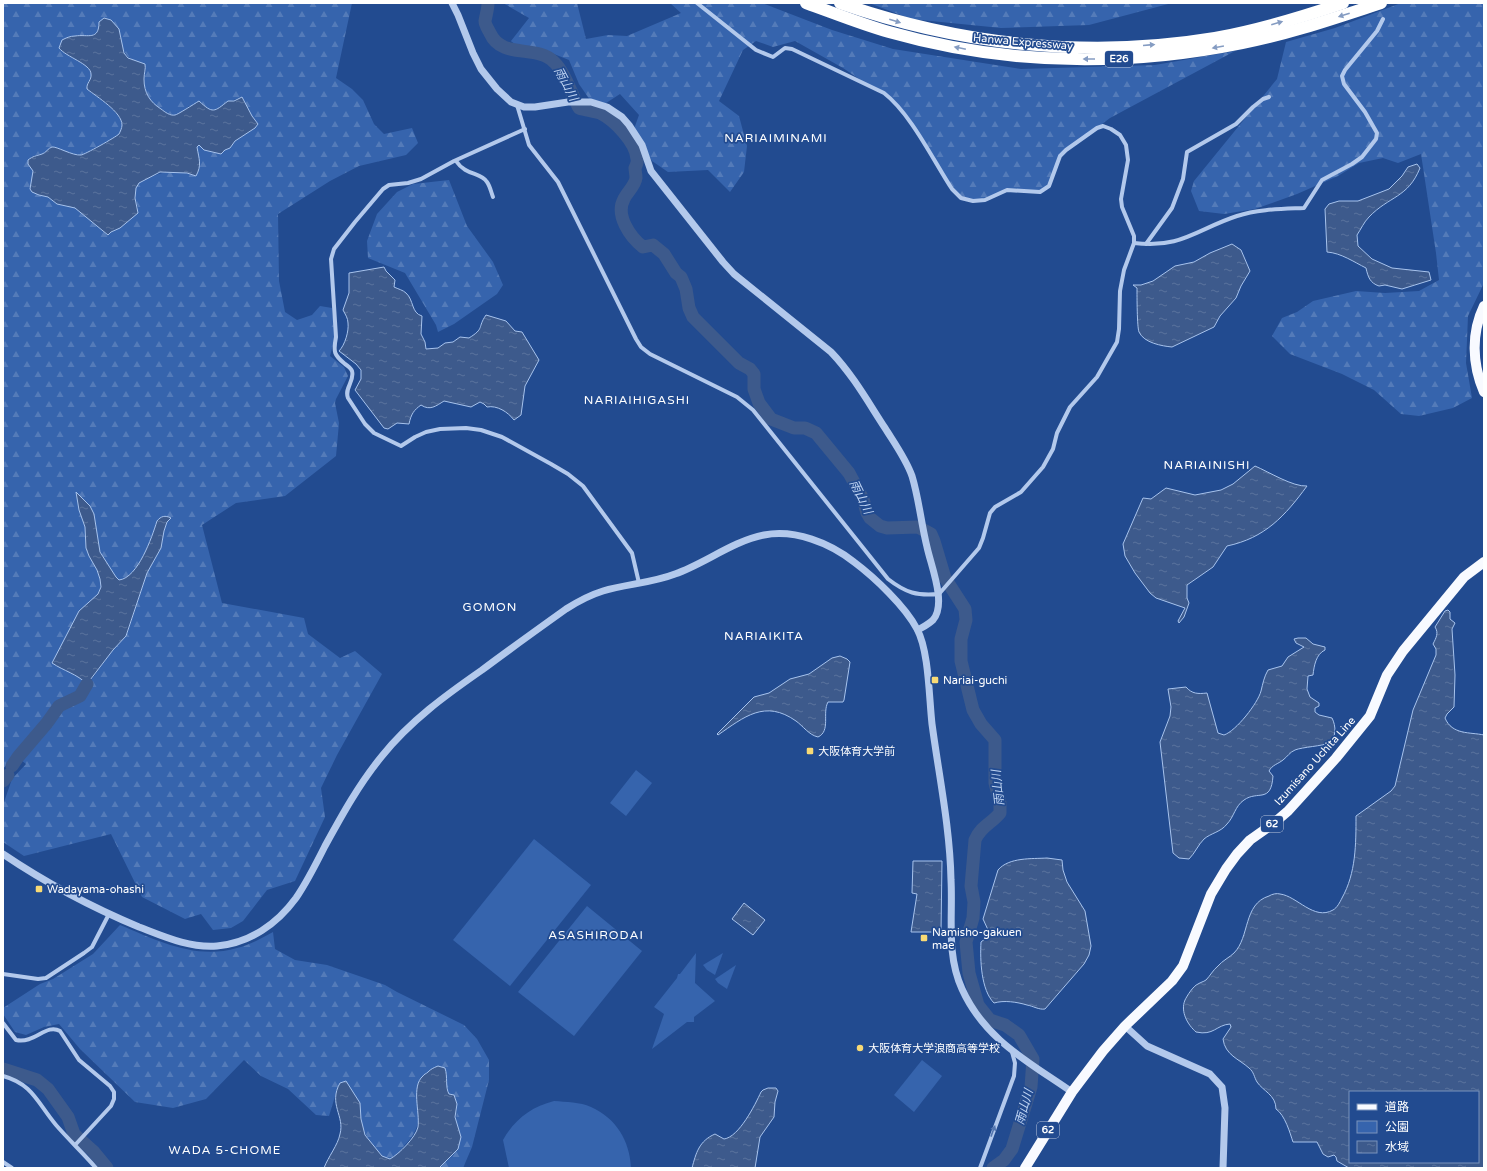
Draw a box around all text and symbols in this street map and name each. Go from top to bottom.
one-way arrow [1338,13,1350,19]
one-way arrow [889,18,901,24]
one-way arrow [1271,20,1283,26]
street label: Hanwa Expressway [973,31,1074,53]
one-way arrow [1143,42,1155,48]
one-way arrow [954,45,966,51]
one-way arrow [1212,45,1224,51]
road number: E26 [1105,51,1133,67]
one-way arrow [1082,56,1095,62]
water label: 雨山川 [551,65,582,105]
district label: NARIAIMINAMI [724,131,828,145]
district label: NARIAIHIGASHI [584,393,690,407]
district label: NARIAINISHI [1164,458,1250,472]
water label: 雨山川 [847,478,876,518]
district label: GOMON [463,600,517,614]
district label: NARIAIKITA [724,629,804,643]
place label: Nariai-guchi [943,674,1007,687]
marker: Nariai-guchi [930,675,940,685]
street label: Izumisano Uchita Line [1272,714,1358,808]
place label: 大阪体育大学前 [818,745,895,758]
marker: 大阪体育大学前 [805,746,815,756]
water label: 雨山川 [989,767,1007,807]
road number: 62 [1261,816,1283,832]
place label: Wadayama-ohashi [47,883,144,896]
marker: Wadayama-ohashi [34,884,44,894]
place label: Namisho-gakuen mae [932,926,1022,952]
district label: ASASHIRODAI [548,928,644,942]
marker: Namisho-gakuen mae [919,933,929,943]
place label: 大阪体育大学浪商高等学校 [868,1042,1000,1055]
marker: 大阪体育大学浪商高等学校 [855,1043,865,1053]
water label: 雨山川 [1012,1086,1036,1126]
legend [1349,1091,1479,1163]
text: 道路 [1385,1100,1409,1114]
text: 公園 [1385,1120,1409,1134]
road number: 62 [1037,1122,1059,1138]
one-way arrow [991,1125,997,1137]
text: 水域 [1385,1140,1409,1154]
district label: WADA 5-CHOME [169,1143,281,1157]

